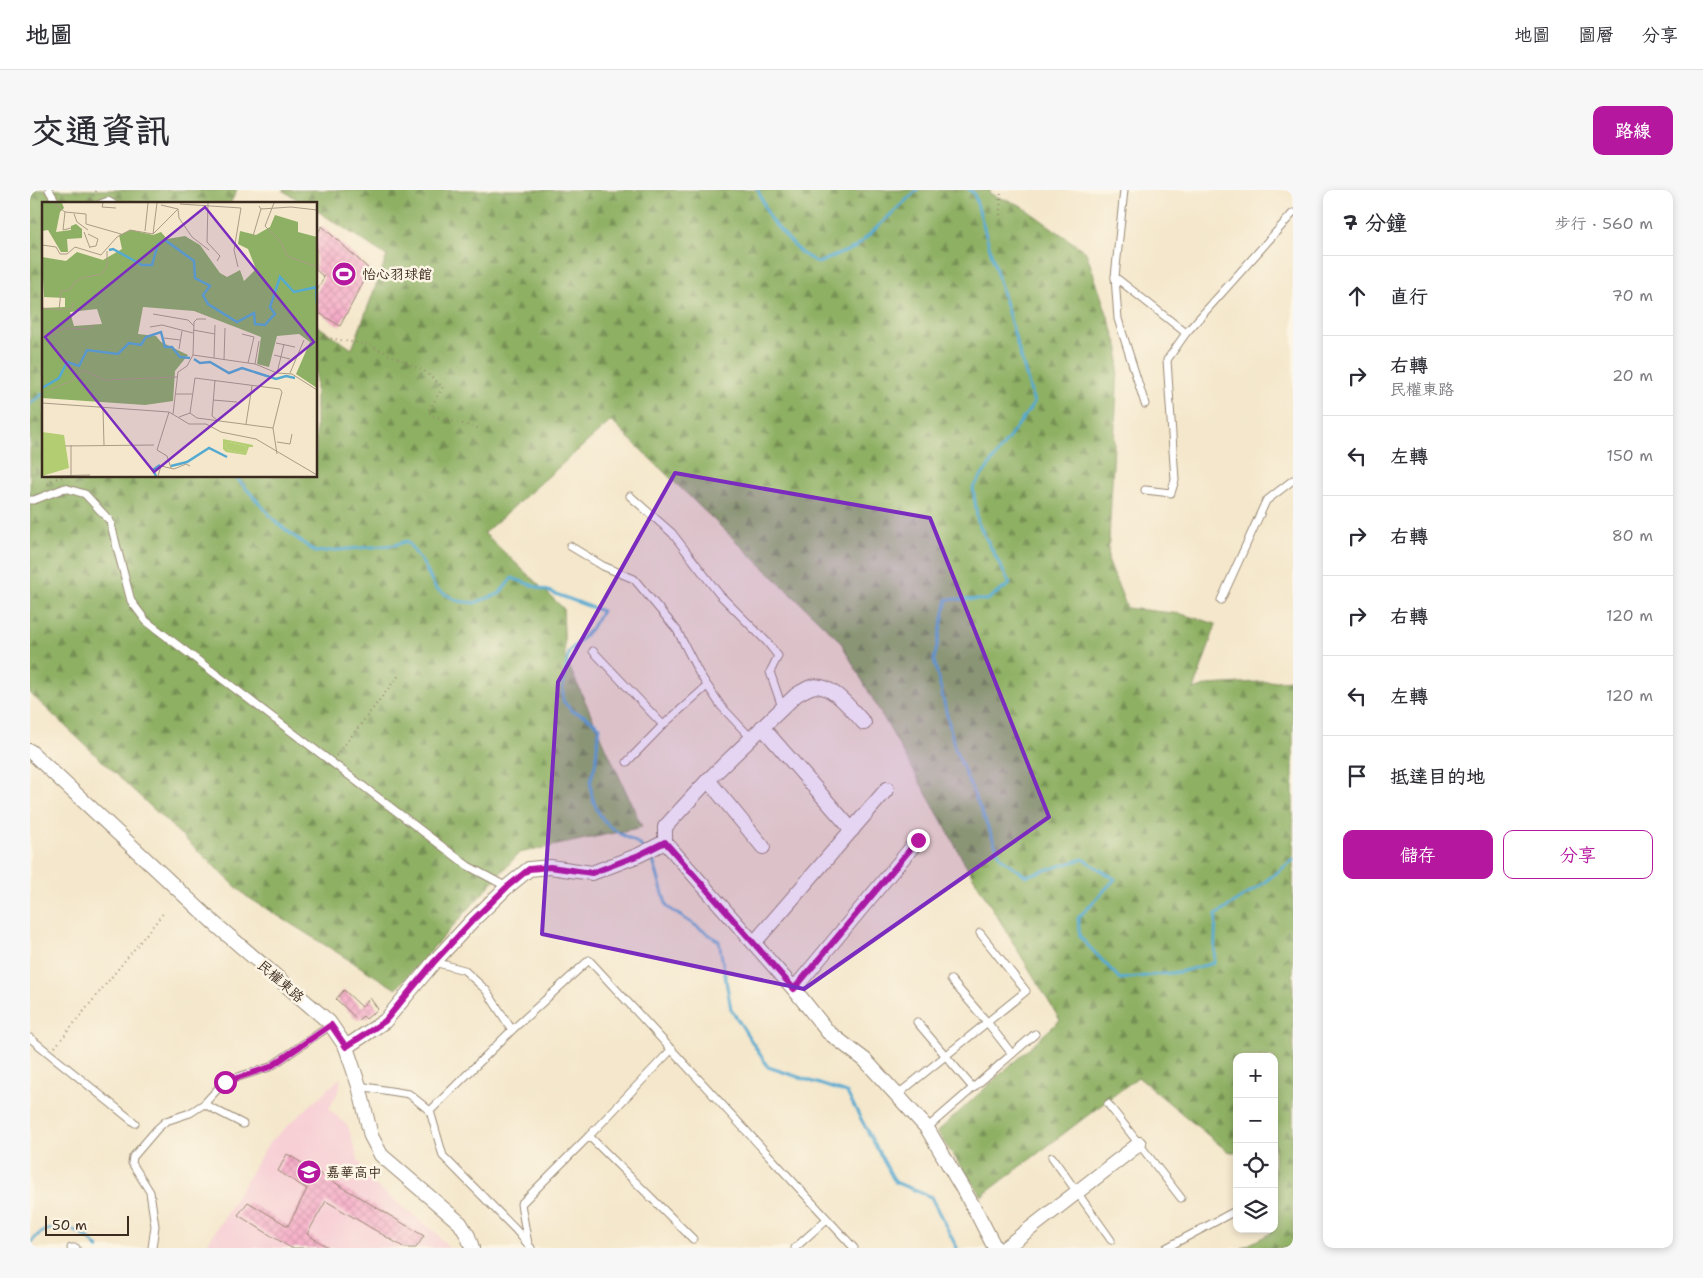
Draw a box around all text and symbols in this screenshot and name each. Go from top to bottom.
text: 地圖 [25,19,73,51]
text: 地圖 [1514,23,1550,47]
text: 圖層 [1578,23,1614,47]
text: 分享 [1642,23,1678,47]
button: 路線 [1593,106,1673,155]
text: 交通資訊 [30,107,170,154]
inset map [42,202,318,478]
text: 7 分鐘 [1343,209,1407,237]
text: 步行 · 560 m [1555,213,1653,234]
sports icon: 怡心羽球館 [331,261,357,287]
place label: 怡心羽球館 [362,265,432,283]
icon: ahead [1343,282,1371,310]
text: 直行 [1390,284,1428,309]
text: 70 m [1612,285,1653,306]
text: 右轉 [1390,353,1428,378]
icon: right [1343,362,1371,390]
text: 20 m [1612,365,1653,386]
text: 民權東路 [1390,379,1454,400]
icon: left [1343,442,1371,470]
text: 左轉 [1390,444,1428,469]
text: 150 m [1606,445,1653,466]
icon: right [1343,522,1371,550]
text: 右轉 [1390,524,1428,549]
text: 80 m [1612,525,1653,546]
icon: right [1343,602,1371,630]
text: 右轉 [1390,604,1428,629]
text: 120 m [1606,605,1653,626]
icon: left [1343,682,1371,710]
text: 左轉 [1390,684,1428,709]
text: 120 m [1606,685,1653,706]
icon: arrive [1343,762,1371,790]
text: 抵達目的地 [1390,764,1485,789]
route end [907,829,930,852]
button: 儲存 [1343,830,1493,879]
button: 分享 [1503,830,1653,879]
street label: 民權東路 [254,956,308,1006]
map controls [1233,1053,1278,1233]
button: + [1233,1053,1278,1098]
route start [214,1071,237,1094]
button: − [1233,1098,1278,1143]
button: locate [1233,1143,1278,1188]
school or university icon: 嘉華高中 [296,1159,322,1185]
place label: 嘉華高中 [326,1163,382,1181]
button: layers [1233,1188,1278,1233]
scale bar [45,1213,129,1236]
text: 50 m [52,1216,87,1234]

